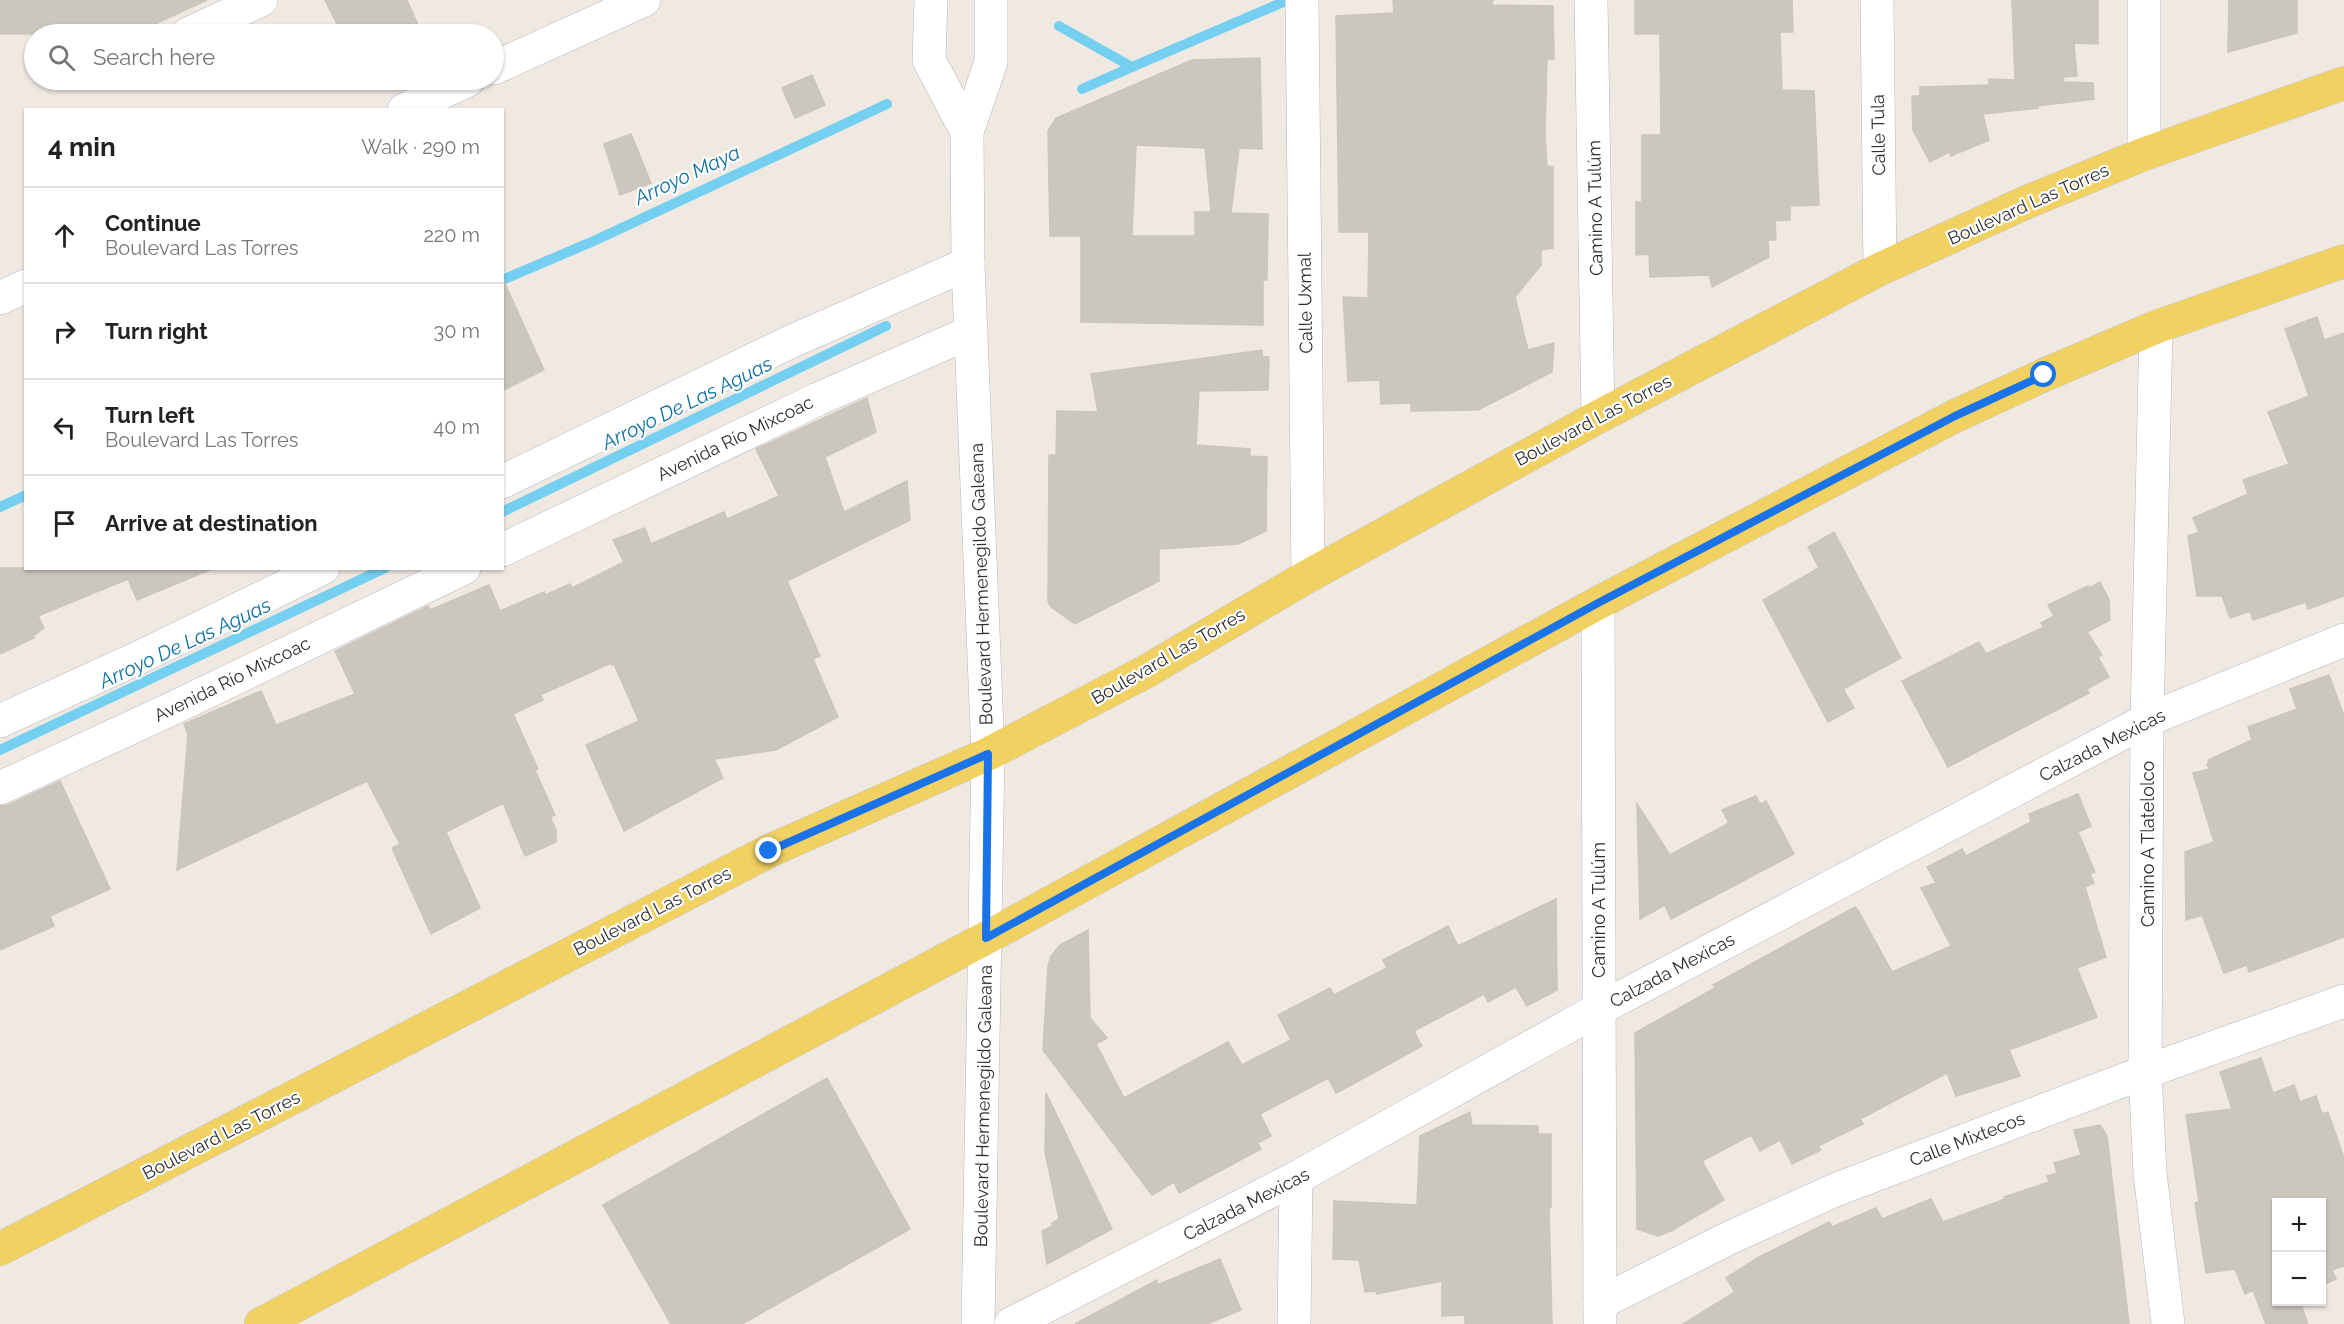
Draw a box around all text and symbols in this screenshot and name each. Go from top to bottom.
search box [24,24,504,90]
icon: search [45,41,78,74]
text: Search here [93,44,215,70]
street label: Calle Tula [1867,94,1889,176]
text: 4 min [48,132,116,162]
text: Walk · 290 m [361,135,480,159]
water label: Arroyo Maya [629,140,744,210]
street label: Camino A Tulúm [1583,140,1607,276]
street label: Boulevard Las Torres [1944,159,2112,249]
text: Continue [105,210,201,236]
icon: ahead [48,219,81,252]
text: 220 m [423,223,480,247]
text: Boulevard Las Torres [105,236,298,260]
street label: Calle Uxmal [1294,252,1316,354]
icon: right [48,315,81,348]
text: Turn right [105,318,208,344]
text: 30 m [434,319,480,343]
water label: Arroyo De Las Aguas [597,351,777,455]
route start [2030,361,2056,387]
street label: Boulevard Las Torres [1511,370,1675,470]
street label: Avenida Río Mixcoac [654,391,816,485]
text: Turn left [105,402,195,428]
icon: left [48,411,81,444]
text: 40 m [433,415,480,439]
text: Boulevard Las Torres [105,428,298,452]
street label: Boulevard Hermenegildo Galeana [966,442,996,726]
icon: arrive [48,507,81,540]
text: Arrive at destination [105,510,318,536]
water label: Arroyo De Las Aguas [94,592,275,694]
street label: Boulevard Las Torres [1087,603,1249,709]
street label: Avenida Río Mixcoac [151,632,313,726]
street label: Calzada Mexicas [2036,704,2169,786]
street label: Camino A Tlatelolco [2137,760,2158,927]
route end [755,837,781,863]
street label: Camino A Tulúm [1588,842,1609,978]
street label: Boulevard Las Torres [570,862,735,960]
street label: Calzada Mexicas [1606,928,1738,1012]
street label: Boulevard Hermenegildo Galeana [970,965,996,1247]
street label: Boulevard Las Torres [139,1086,304,1184]
street label: Calle Mixtecos [1907,1107,2028,1171]
street label: Calzada Mexicas [1180,1163,1313,1245]
map controls [2272,1198,2326,1306]
button: + [2272,1198,2326,1252]
button: − [2272,1252,2326,1306]

